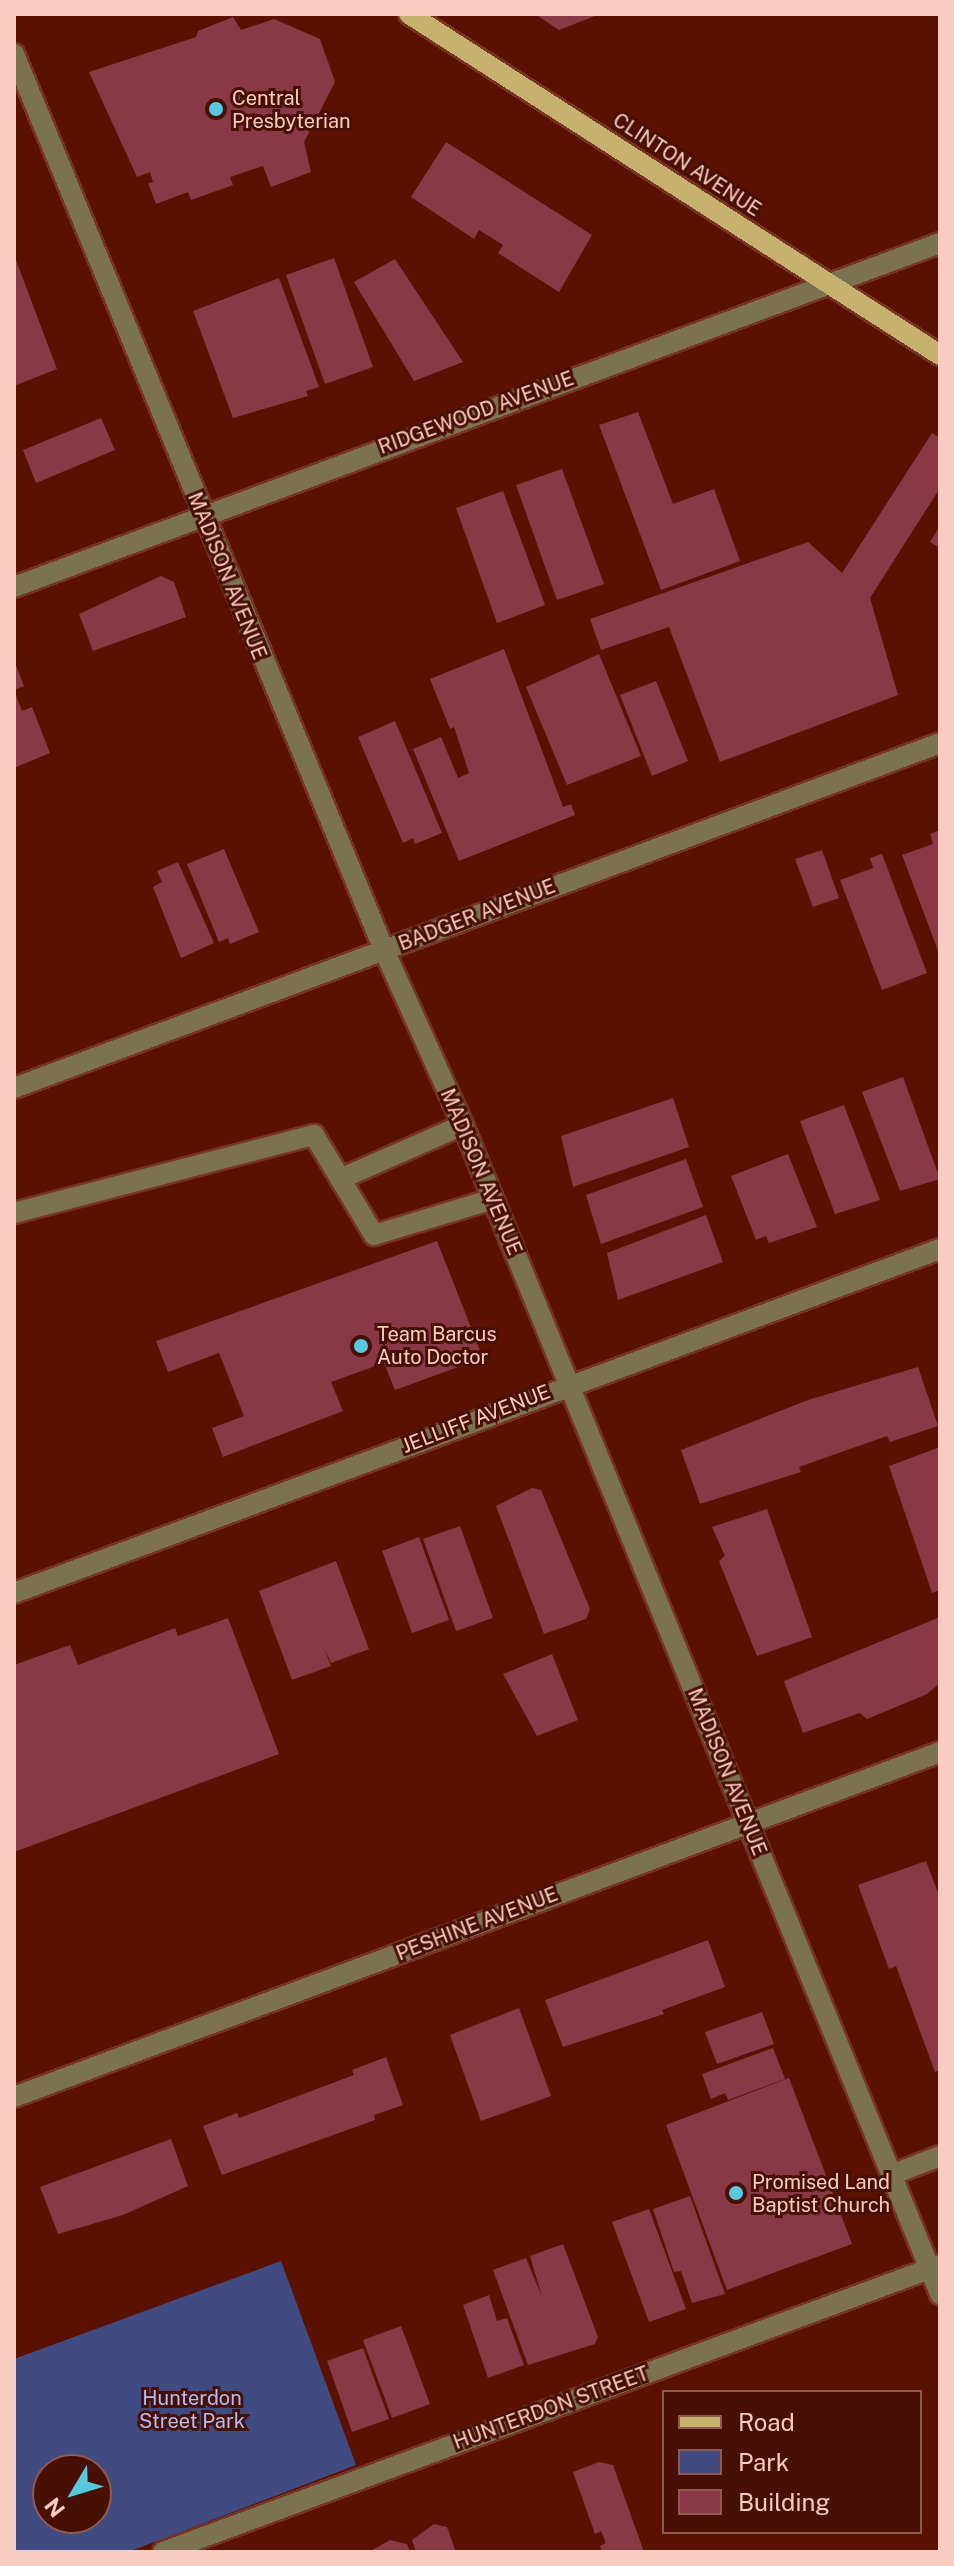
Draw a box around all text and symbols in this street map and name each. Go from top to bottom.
place label: Central Presbyterian [232,86,351,133]
marker: Central Presbyterian [207,100,225,118]
street label: CLINTON AVENUE [608,108,766,222]
street label: RIDGEWOOD AVENUE [375,366,577,460]
street label: MADISON AVENUE [182,489,272,663]
street label: BADGER AVENUE [395,874,559,956]
street label: MADISON AVENUE [435,1085,527,1259]
place label: Team Barcus Auto Doctor [377,1322,497,1369]
marker: Team Barcus Auto Doctor [352,1337,370,1355]
street label: JELLIFF AVENUE [398,1380,554,1458]
street label: MADISON AVENUE [682,1685,772,1859]
street label: PESHINE AVENUE [393,1882,561,1966]
place label: Promised Land Baptist Church [752,2170,890,2217]
marker: Promised Land Baptist Church [727,2184,745,2202]
street label: HUNTERDON STREET [450,2361,652,2455]
park label: Hunterdon Street Park [139,2387,245,2434]
legend [662,2390,922,2534]
text: Road [738,2408,795,2436]
text: Park [738,2448,789,2476]
north arrow [32,2454,112,2534]
text: Building [738,2488,830,2516]
text: N [39,2493,70,2522]

